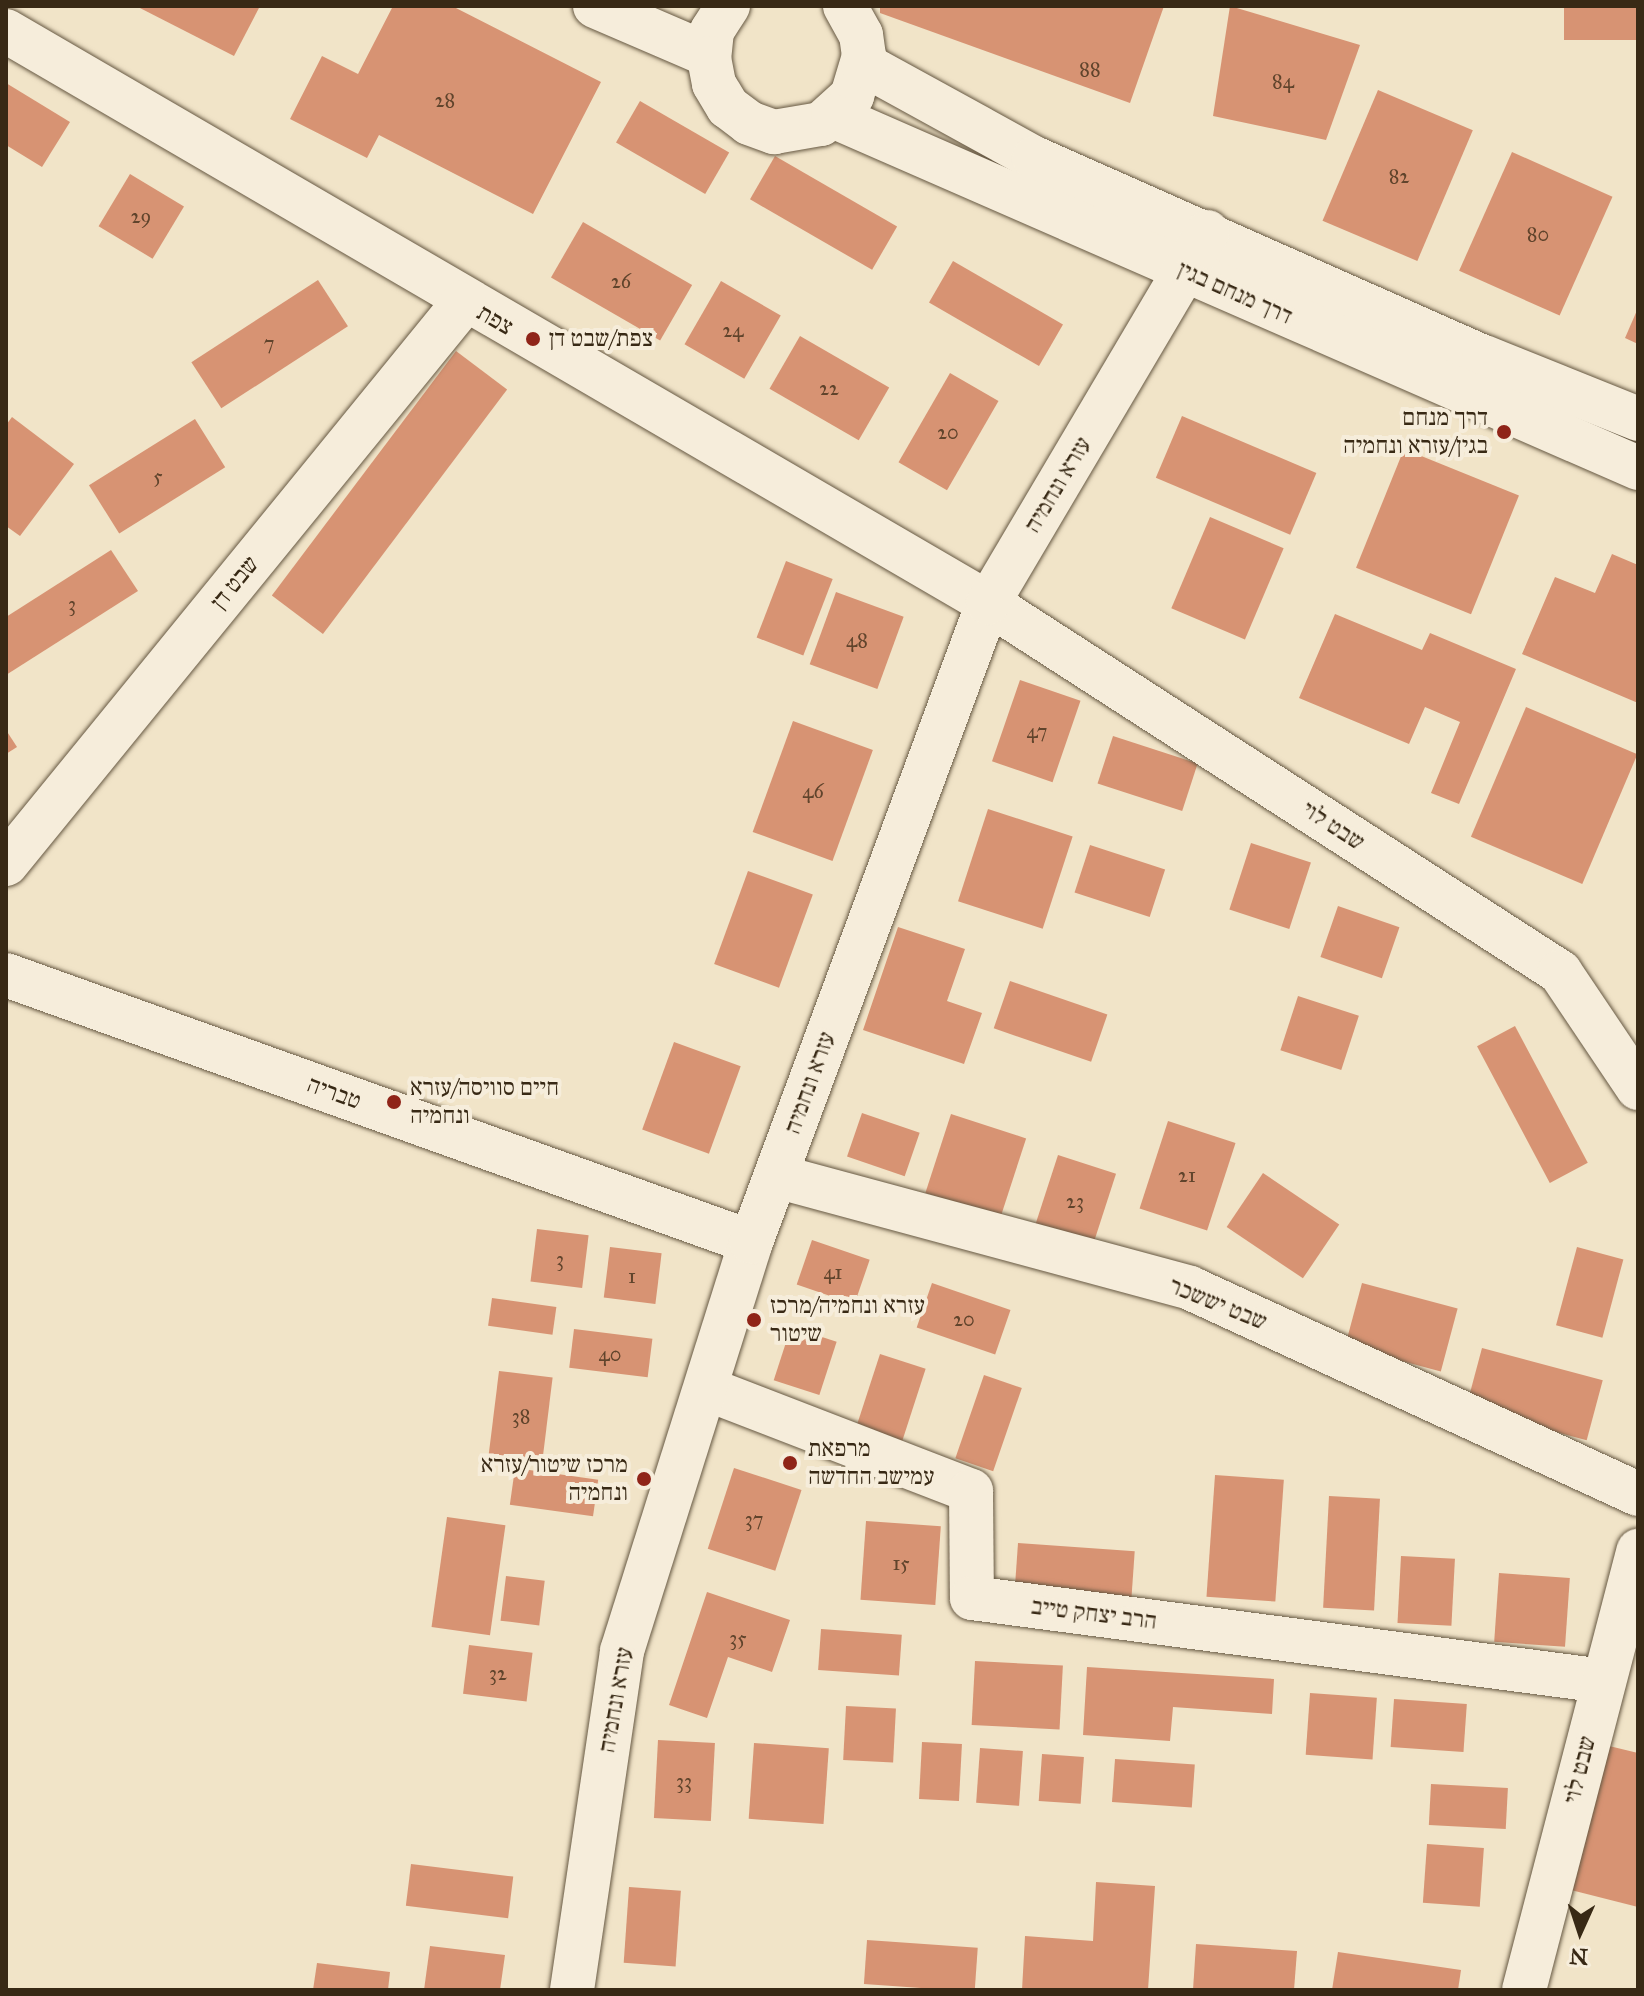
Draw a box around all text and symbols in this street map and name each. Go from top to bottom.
house number: 88 [1079,57,1101,81]
house number: 84 [1272,69,1294,93]
house number: 28 [435,88,455,112]
house number: 82 [1389,164,1409,188]
house number: 29 [131,204,151,228]
house number: 80 [1527,222,1549,246]
street label: דרך מנחם בגין [1173,255,1297,331]
house number: 26 [611,269,631,293]
street label: צפת [472,298,518,342]
house number: 24 [722,318,744,342]
place label: צפת/שבט דן [549,325,653,353]
marker: צפת/שבט דן [524,330,542,348]
house number: 7 [264,331,274,355]
house number: 22 [819,376,839,400]
place label: דרך מנחם בגין/עזרא ונחמיה [1343,404,1488,460]
house number: 20 [937,420,959,444]
marker: דרך מנחם בגין/עזרא ונחמיה [1495,423,1513,441]
street label: עזרא ונחמיה [1018,432,1098,538]
house number: 5 [153,464,163,488]
street label: שבט דן [205,550,265,616]
house number: 3 [68,592,76,616]
house number: 48 [846,628,868,652]
house number: 47 [1027,719,1047,743]
house number: 46 [802,779,824,803]
street label: שבט לוי [1296,795,1370,857]
street label: עזרא ונחמיה [778,1028,842,1138]
street label: טבריה [303,1070,365,1116]
place label: חיים סוויסה/עזרא ונחמיה [410,1074,559,1130]
marker: חיים סוויסה/עזרא ונחמיה [385,1093,403,1111]
house number: 21 [1178,1163,1196,1187]
house number: 23 [1066,1189,1084,1213]
house number: 3 [556,1247,564,1271]
house number: 41 [823,1260,843,1284]
house number: 1 [628,1264,636,1288]
street label: שבט יששכר [1165,1271,1271,1337]
place label: עזרא ונחמיה/מרכז שיטור [770,1292,925,1348]
house number: 20 [953,1307,975,1331]
marker: עזרא ונחמיה/מרכז שיטור [745,1311,763,1329]
house number: 40 [599,1342,621,1366]
house number: 38 [512,1404,530,1428]
place label: מרפאת עמישב החדשה [808,1435,934,1491]
place label: מרכז שיטור/עזרא ונחמיה [481,1451,628,1507]
marker: מרפאת עמישב החדשה [779,1452,801,1474]
marker: מרכז שיטור/עזרא ונחמיה [635,1470,653,1488]
house number: 37 [745,1507,763,1531]
house number: 15 [892,1551,910,1575]
street label: הרב יצחק טייב [1029,1592,1159,1636]
house number: 35 [729,1626,747,1650]
street label: עזרא ונחמיה [593,1645,639,1755]
house number: 32 [489,1661,507,1685]
street label: שבט לוי [1558,1733,1602,1807]
house number: 33 [676,1769,692,1793]
north arrow [1540,1892,1620,1972]
text: N [1569,1942,1589,1970]

